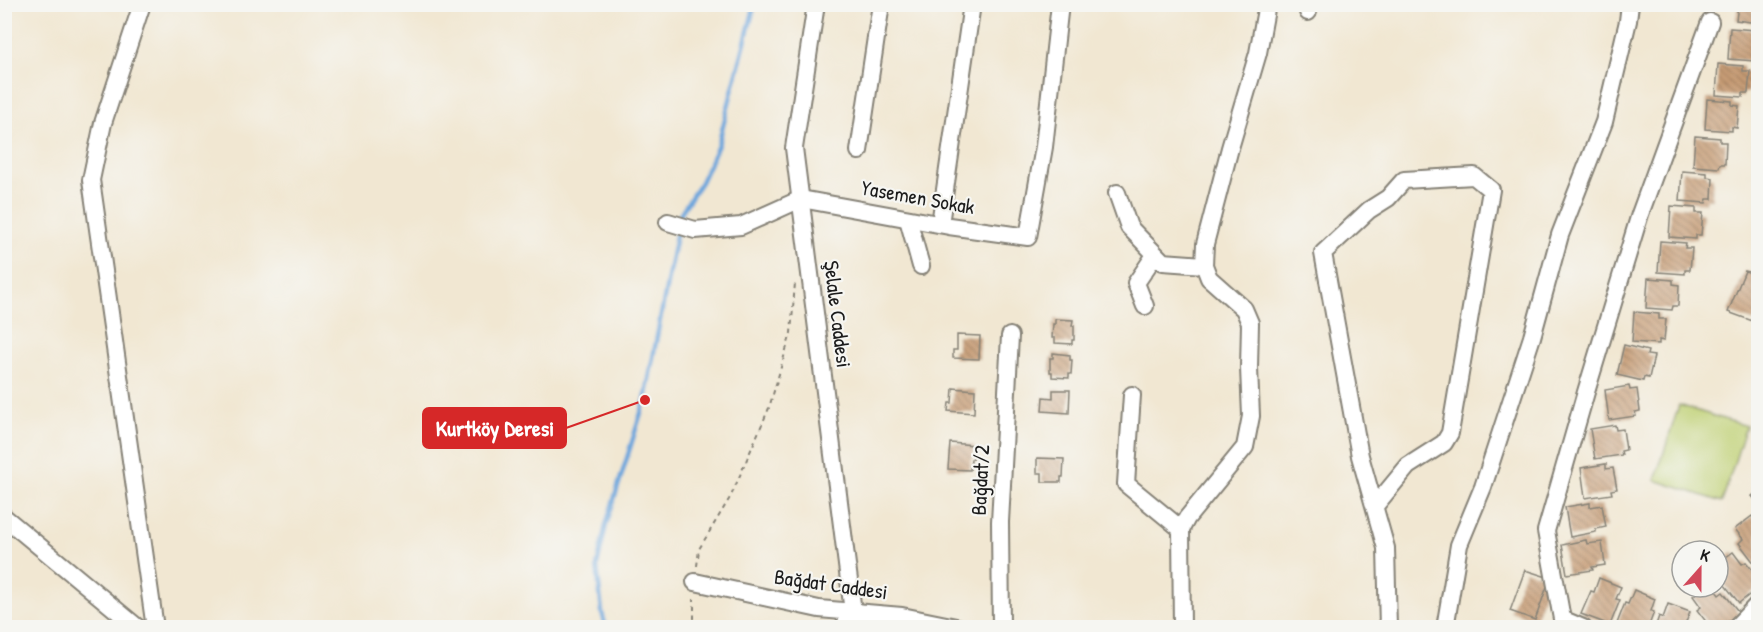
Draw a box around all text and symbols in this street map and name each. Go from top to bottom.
street label: Yasemen Sokak [859,173,977,221]
street label: Şelale Caddesi [817,259,859,369]
callout: Kurtköy Deresi [423,408,566,448]
text: Kurtköy Deresi [436,413,554,444]
street label: Bağdat/2 [964,444,996,516]
north arrow [1670,539,1730,599]
text: K [1698,543,1714,567]
street label: Bağdat Caddesi [773,562,889,606]

